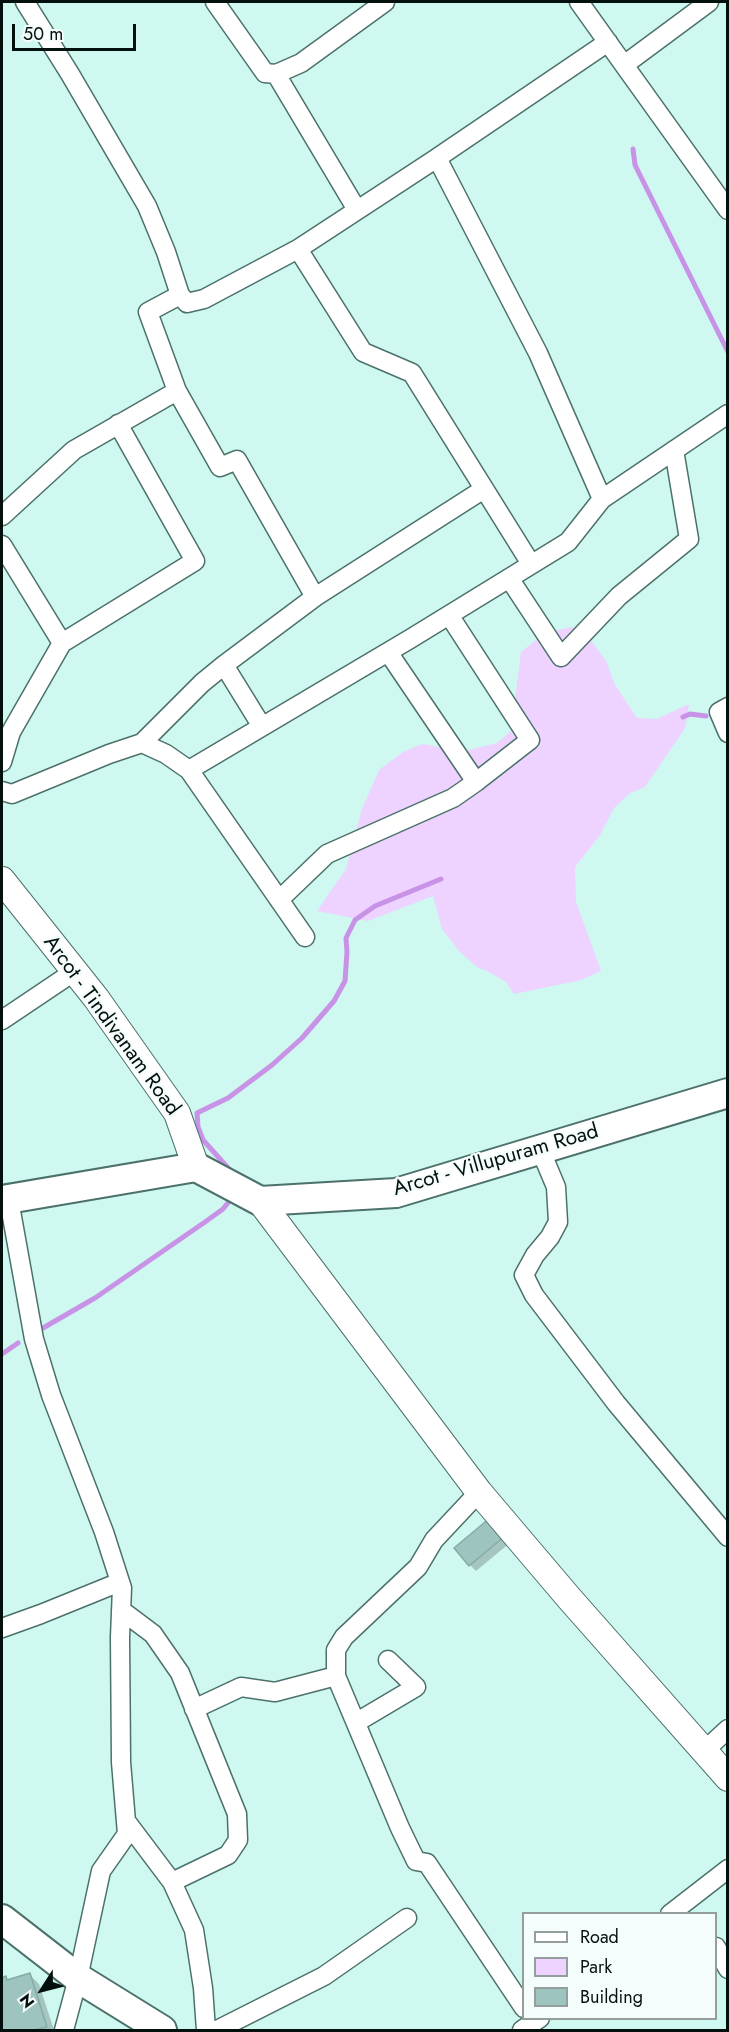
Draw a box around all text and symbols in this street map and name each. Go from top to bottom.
scale bar [15,12,140,50]
text: 50 m [23,21,63,47]
street label: Arcot - Tindivanam Road [37,931,185,1121]
street label: Arcot - Villupuram Road [390,1120,602,1202]
legend [522,1912,717,2020]
text: Road [580,1924,619,1950]
text: Park [580,1954,612,1980]
north arrow [12,1960,72,2020]
text: Building [580,1984,643,2010]
text: N [14,1989,40,2013]

